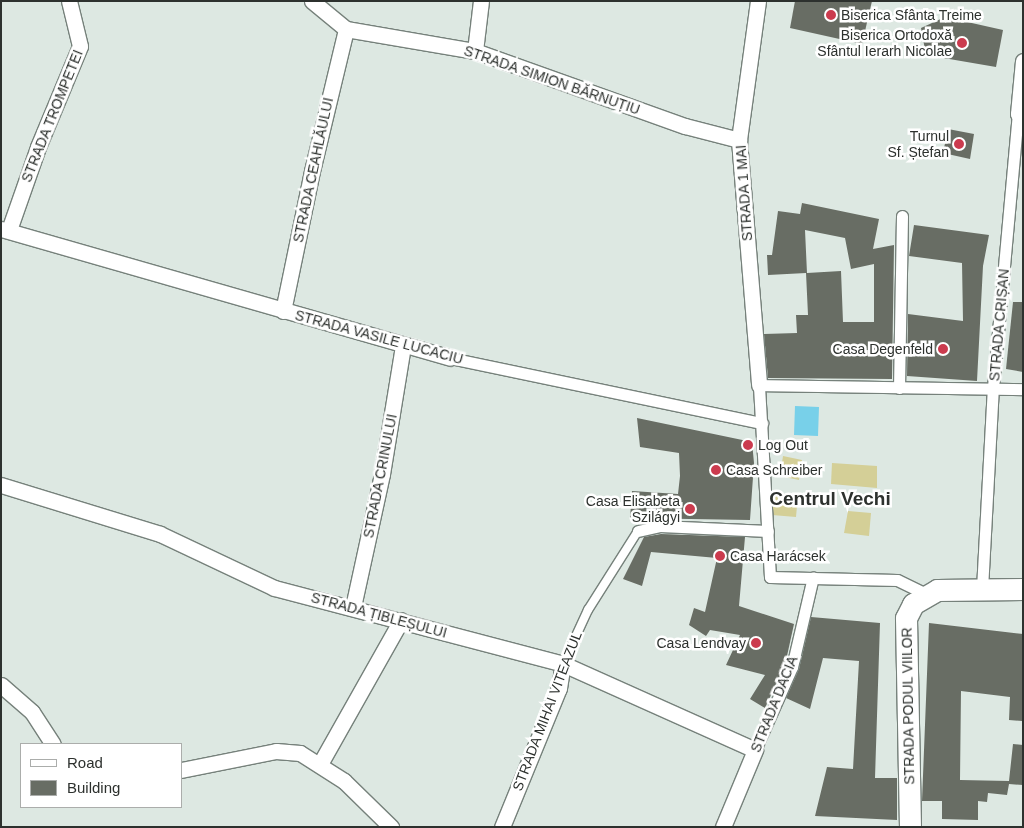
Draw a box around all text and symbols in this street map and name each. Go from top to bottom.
place label: Biserica Sfânta Treime [841,7,982,23]
marker: Biserica Sfânta Treime [825,9,837,21]
place label: Biserica Ortodoxă Sfântul Ierarh Nicolae [817,27,952,59]
marker: Biserica Ortodoxă Sfântul Ierarh Nicolae [956,37,968,49]
street label: STRADA SIMION BĂRNUȚIU [461,42,643,118]
street label: STRADA TROMPETEI [18,47,86,185]
street label: STRADA CEAHLĂULUI [289,96,337,244]
place label: Turnul Sf. Ștefan [888,128,949,160]
marker: Turnul Sf. Ștefan [953,138,965,150]
street label: STRADA 1 MAI [732,144,756,242]
street label: STRADA CRIȘAN [986,268,1012,382]
street label: STRADA VASILE LUCACIU [293,306,465,368]
place label: Casa Degenfeld [833,341,933,357]
marker: Casa Degenfeld [937,343,949,355]
street label: STRADA CRINULUI [360,412,400,540]
place label: Log Out [758,437,808,453]
marker: Log Out [742,439,754,451]
place label: Casa Schreiber [726,462,822,478]
marker: Casa Schreiber [710,464,722,476]
district label: Centrul Vechi [769,488,891,510]
place label: Casa Elisabeta Szilágyi [586,493,680,526]
marker: Casa Elisabeta Szilágyi [684,503,696,515]
place label: Casa Harácsek [730,548,826,564]
marker: Casa Harácsek [714,550,726,562]
street label: STRADA ȚIBLEȘULUI [309,589,449,641]
street label: STRADA PODUL VIILOR [898,627,918,785]
street label: STRADA MIHAI VITEAZUL [509,628,585,794]
place label: Casa Lendvay [656,635,746,651]
marker: Casa Lendvay [750,637,762,649]
street label: STRADA DACIA [747,653,801,755]
legend [20,743,182,808]
text: Road [67,754,103,771]
text: Building [67,779,120,796]

